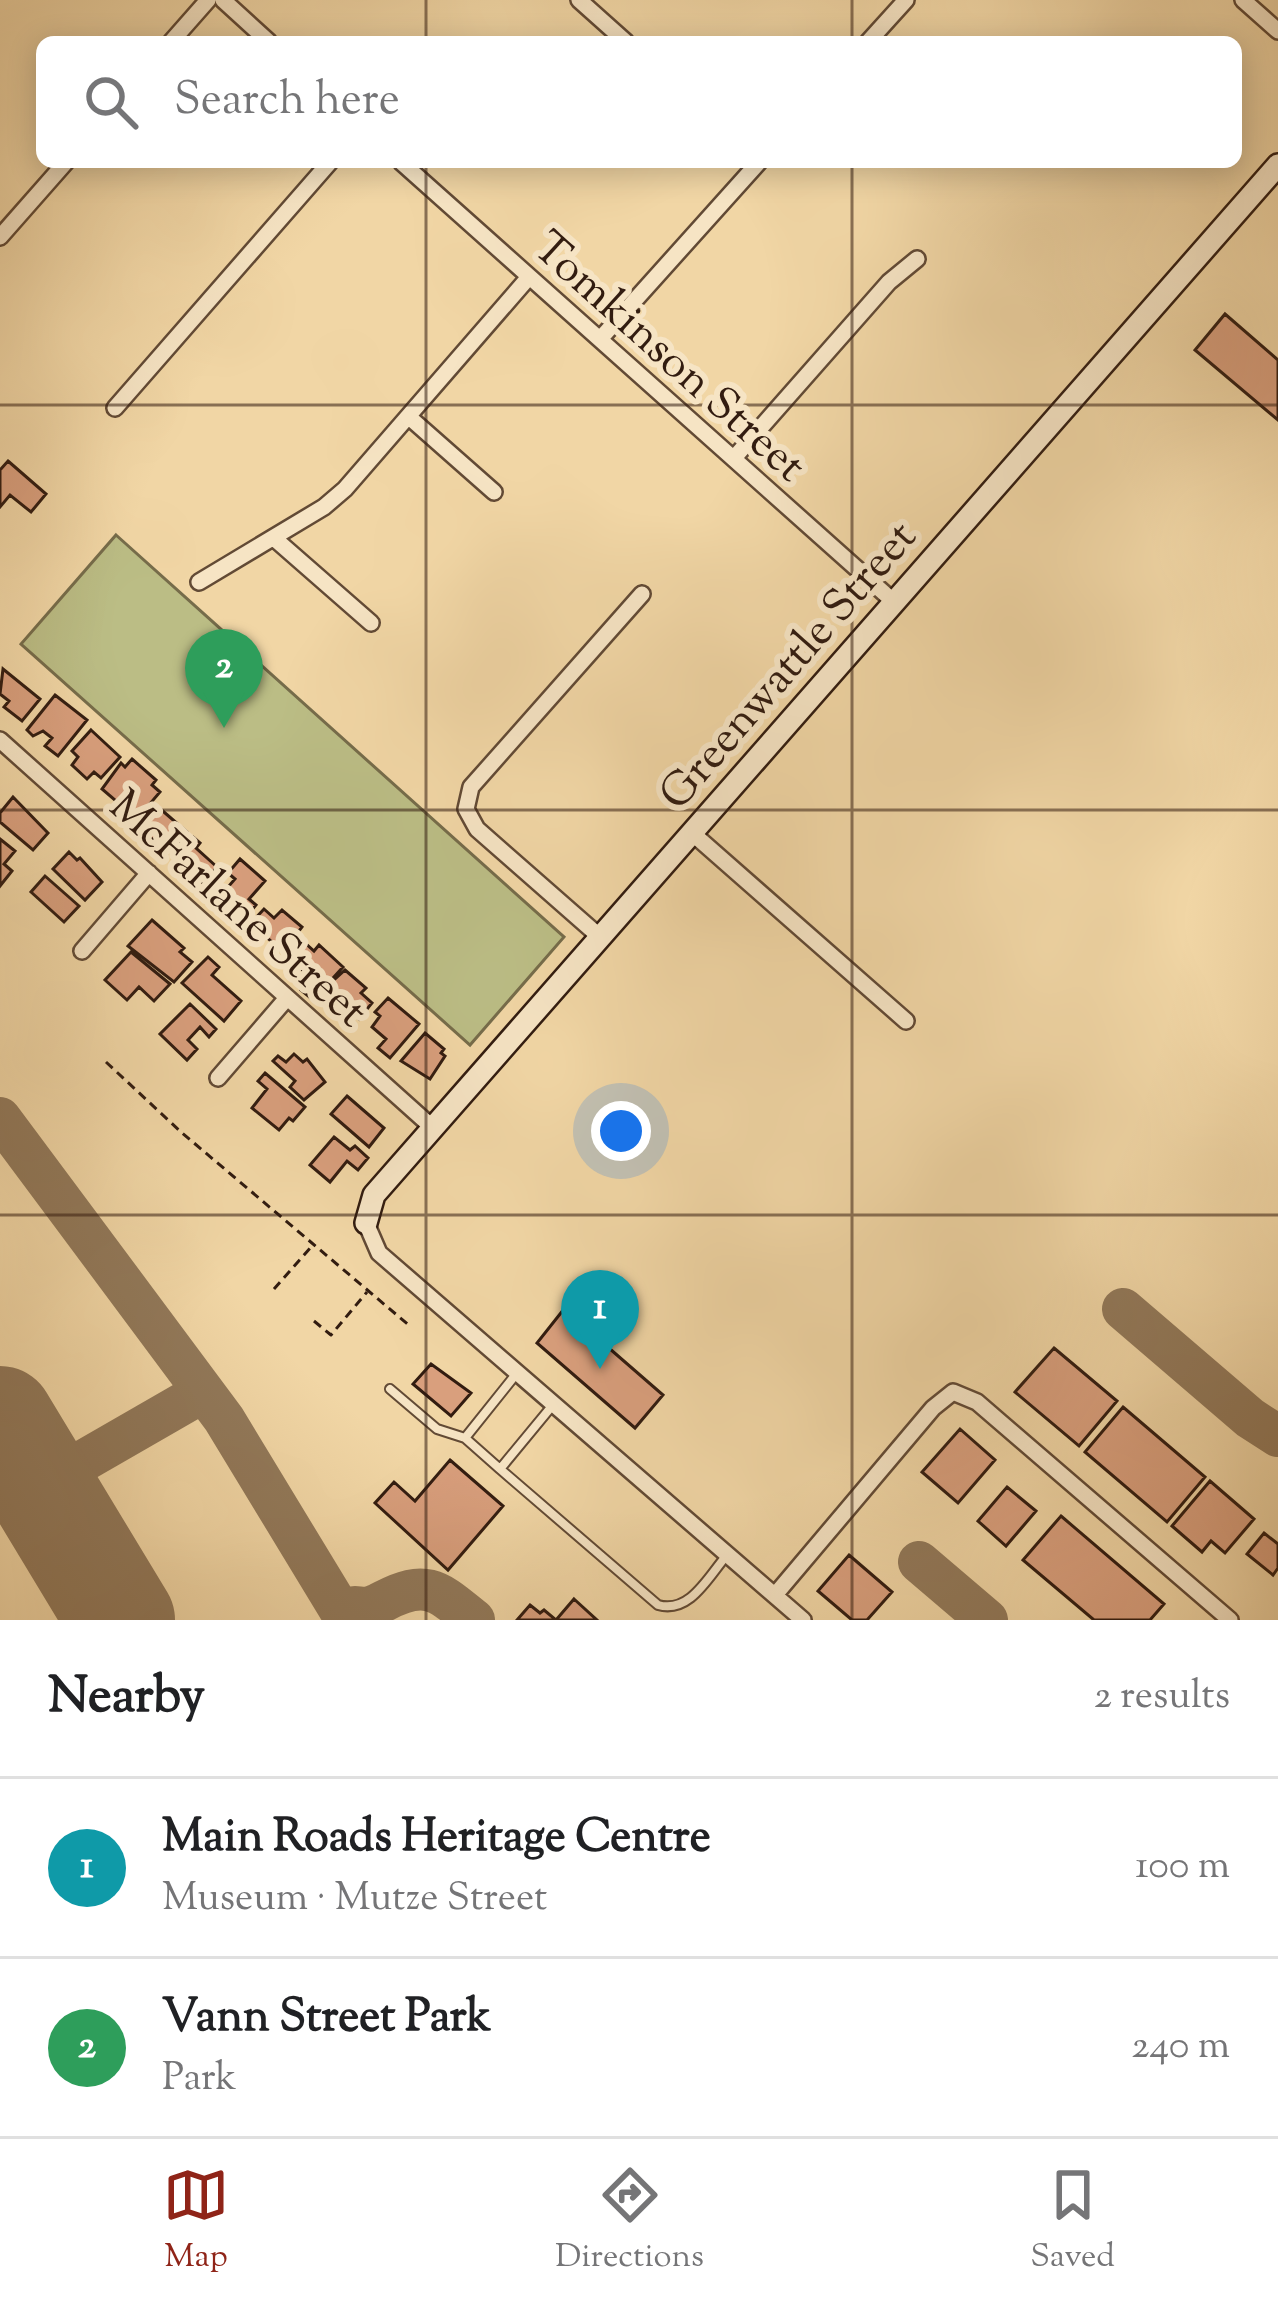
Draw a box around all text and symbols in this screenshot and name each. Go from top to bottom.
search box [36,36,1242,168]
icon: search [78,69,144,135]
text: Search here [174,70,400,135]
street label: Tomkinson Street [516,218,818,500]
street label: Greenwattle Street [646,509,934,826]
pin: 2 [185,629,263,728]
street label: McFarlane Street [93,777,380,1045]
your location [591,1101,651,1161]
pin: 1 [561,1270,639,1369]
text: Nearby [48,1662,205,1735]
text: 2 results [1094,1670,1230,1726]
text: Main Roads Heritage Centre [162,1807,711,1872]
text: 1 [80,1840,94,1896]
text: 100 m [1135,1840,1230,1896]
text: Museum · Mutze Street [162,1872,547,1928]
text: Vann Street Park [162,1987,491,2052]
text: 2 [78,2020,96,2076]
text: 240 m [1131,2020,1230,2076]
text: Park [162,2052,237,2108]
tab: Map [163,2162,229,2282]
tab: Directions [555,2162,704,2282]
tab: Saved [1030,2162,1115,2282]

